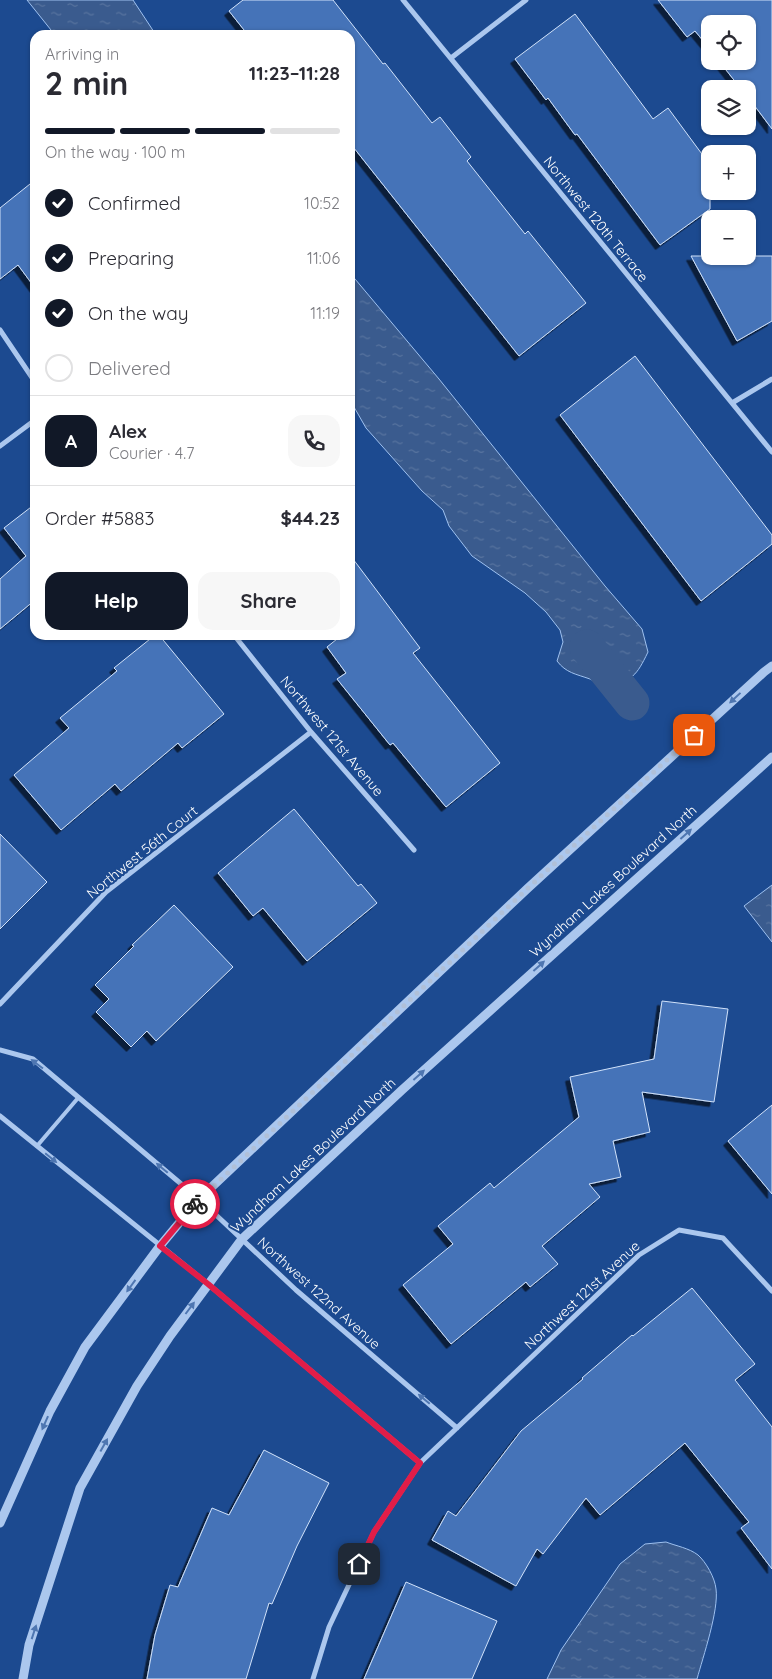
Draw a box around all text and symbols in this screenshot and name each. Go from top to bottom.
map controls [701,15,756,265]
button: locate [701,15,756,70]
text: Arriving in [45,44,119,64]
text: 11:23–11:28 [249,61,340,85]
text: 2 min [45,63,128,103]
button: layers [701,80,756,135]
text: On the way · 100 m [45,142,185,162]
button: + [701,145,756,200]
street label: Northwest 120th Terrace [540,152,652,286]
icon: check [45,189,73,217]
text: Confirmed [88,191,181,215]
text: 10:52 [304,193,340,213]
button: − [701,210,756,265]
icon: check [45,244,73,272]
text: Preparing [88,246,174,270]
text: 11:06 [307,248,340,268]
icon: check [45,299,73,327]
text: On the way [88,301,189,325]
text: 11:19 [310,303,340,323]
text: Delivered [88,356,171,380]
button: phone [288,415,340,467]
text: Alex [109,419,147,443]
text: A [65,429,77,453]
text: Courier · 4.7 [109,443,194,463]
text: Order #5883 [45,506,154,530]
text: $44.23 [281,506,340,530]
button: Help [45,572,188,630]
button: Share [198,572,340,630]
street label: Northwest 121st Avenue [276,672,388,800]
one-way arrow [730,692,742,704]
pin [673,714,715,756]
icon: bag [680,721,708,749]
street label: Wyndham Lakes Boulevard North [526,801,700,961]
street label: Northwest 56th Court [83,802,201,902]
one-way arrow [680,828,693,839]
one-way arrow [533,960,546,971]
one-way arrow [31,1058,44,1069]
one-way arrow [412,1069,424,1081]
street label: Wyndham Lakes Boulevard North [227,1074,399,1236]
one-way arrow [44,1152,57,1163]
one-way arrow [155,1162,168,1173]
courier [170,1179,220,1229]
icon: bike [181,1190,209,1218]
street label: Northwest 122nd Avenue [254,1233,384,1353]
street label: Northwest 121st Avenue [520,1237,644,1353]
one-way arrow [126,1279,136,1293]
one-way arrow [185,1301,195,1315]
one-way arrow [417,1394,430,1405]
one-way arrow [40,1416,48,1430]
one-way arrow [100,1438,108,1453]
pin [338,1543,380,1585]
icon: home [345,1550,373,1578]
one-way arrow [30,1624,38,1639]

